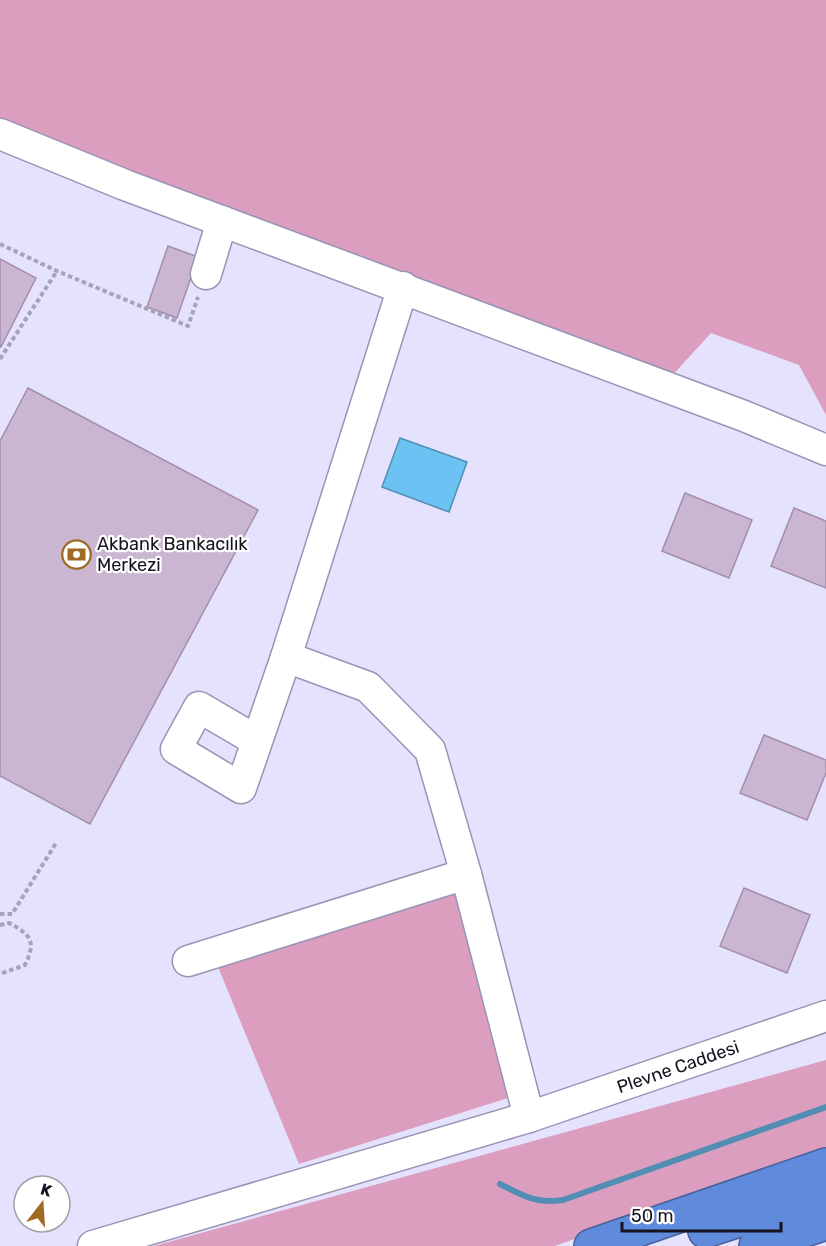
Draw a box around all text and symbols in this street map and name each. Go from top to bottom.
place label: Akbank Bankacılık Merkezi [97,533,248,576]
bank icon: Akbank Bankacılık Merkezi [60,538,92,570]
street label: Plevne Caddesi [614,1036,742,1098]
north arrow [12,1174,72,1234]
text: K [38,1179,54,1201]
scale bar [622,1195,781,1233]
text: 50 m [631,1205,674,1227]

